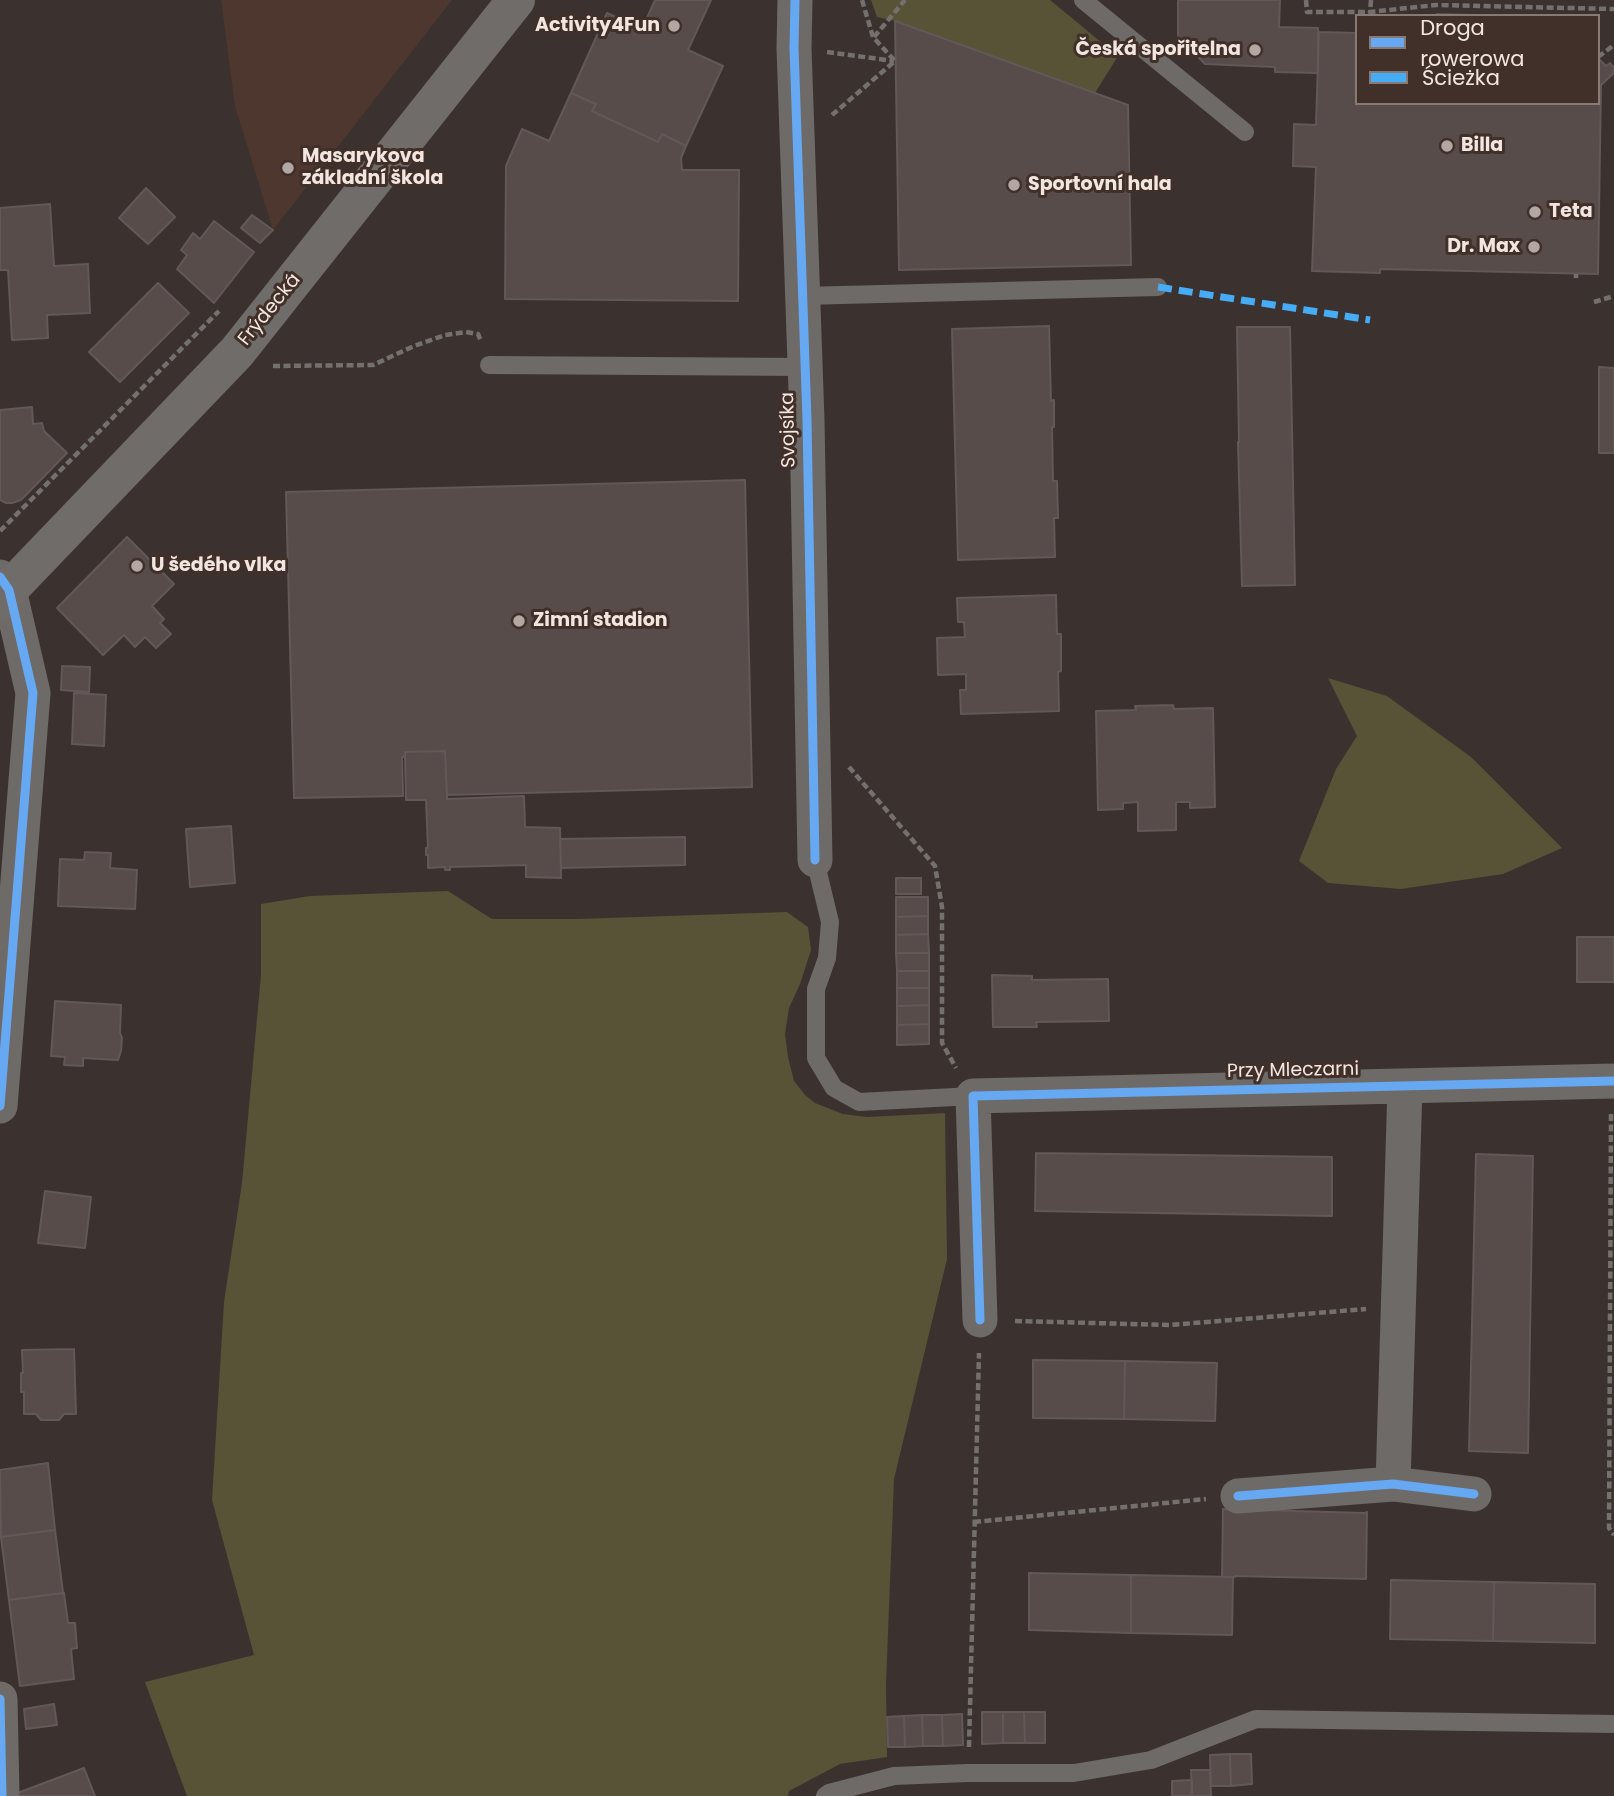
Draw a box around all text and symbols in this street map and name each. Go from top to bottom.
text: Droga rowerowa [1420,13,1524,73]
legend [1355,14,1600,105]
place label: Activity4Fun [535,15,660,37]
marker: Activity4Fun [666,18,682,34]
place label: Česká spořitelna [1075,39,1241,61]
marker: Česká spořitelna [1247,42,1263,58]
text: Ścieżka [1422,63,1500,92]
place label: Billa [1461,135,1503,157]
marker: Billa [1439,138,1455,154]
place label: Masarykova základní škola [302,146,443,190]
marker: Masarykova základní škola [280,160,296,176]
place label: Sportovní hala [1028,174,1172,196]
marker: Sportovní hala [1006,177,1022,193]
place label: Teta [1549,201,1593,223]
marker: Teta [1527,204,1543,220]
place label: Dr. Max [1447,236,1520,258]
marker: Dr. Max [1526,239,1542,255]
street label: Frýdecká [234,269,306,351]
street label: Svojsíka [777,392,801,468]
place label: U šedého vlka [151,555,286,577]
marker: U šedého vlka [129,558,145,574]
place label: Zimní stadion [533,610,668,632]
marker: Zimní stadion [511,613,527,629]
street label: Przy Mleczarni [1227,1058,1359,1084]

